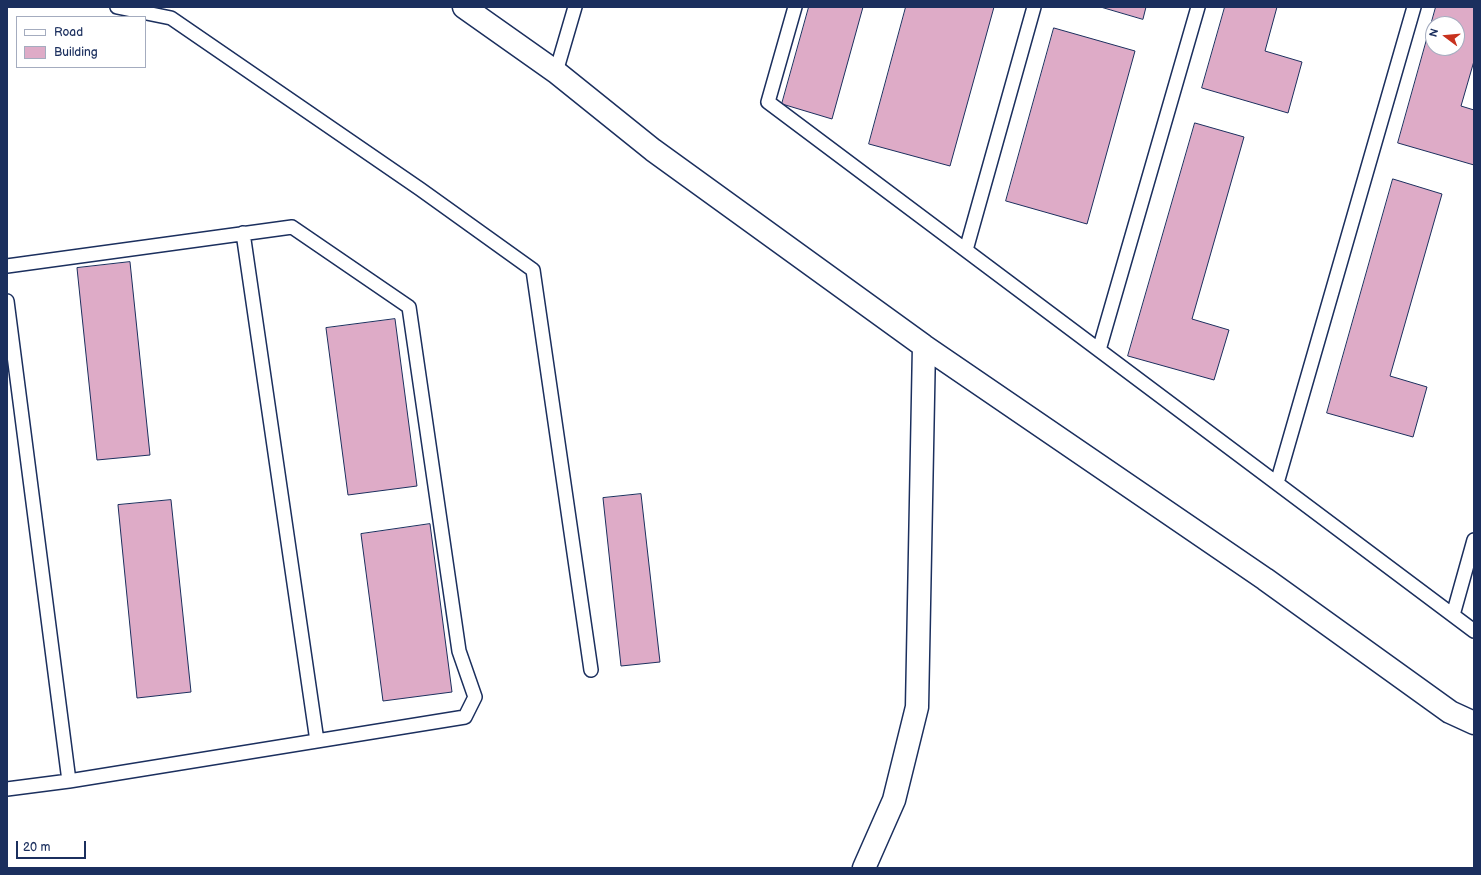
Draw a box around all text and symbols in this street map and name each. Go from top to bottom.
legend [16,16,146,68]
north arrow [1425,16,1465,56]
text: Road [54,25,83,40]
text: N [1427,27,1441,39]
text: Building [54,45,98,60]
scale bar [18,833,88,859]
text: 20 m [23,840,50,855]

